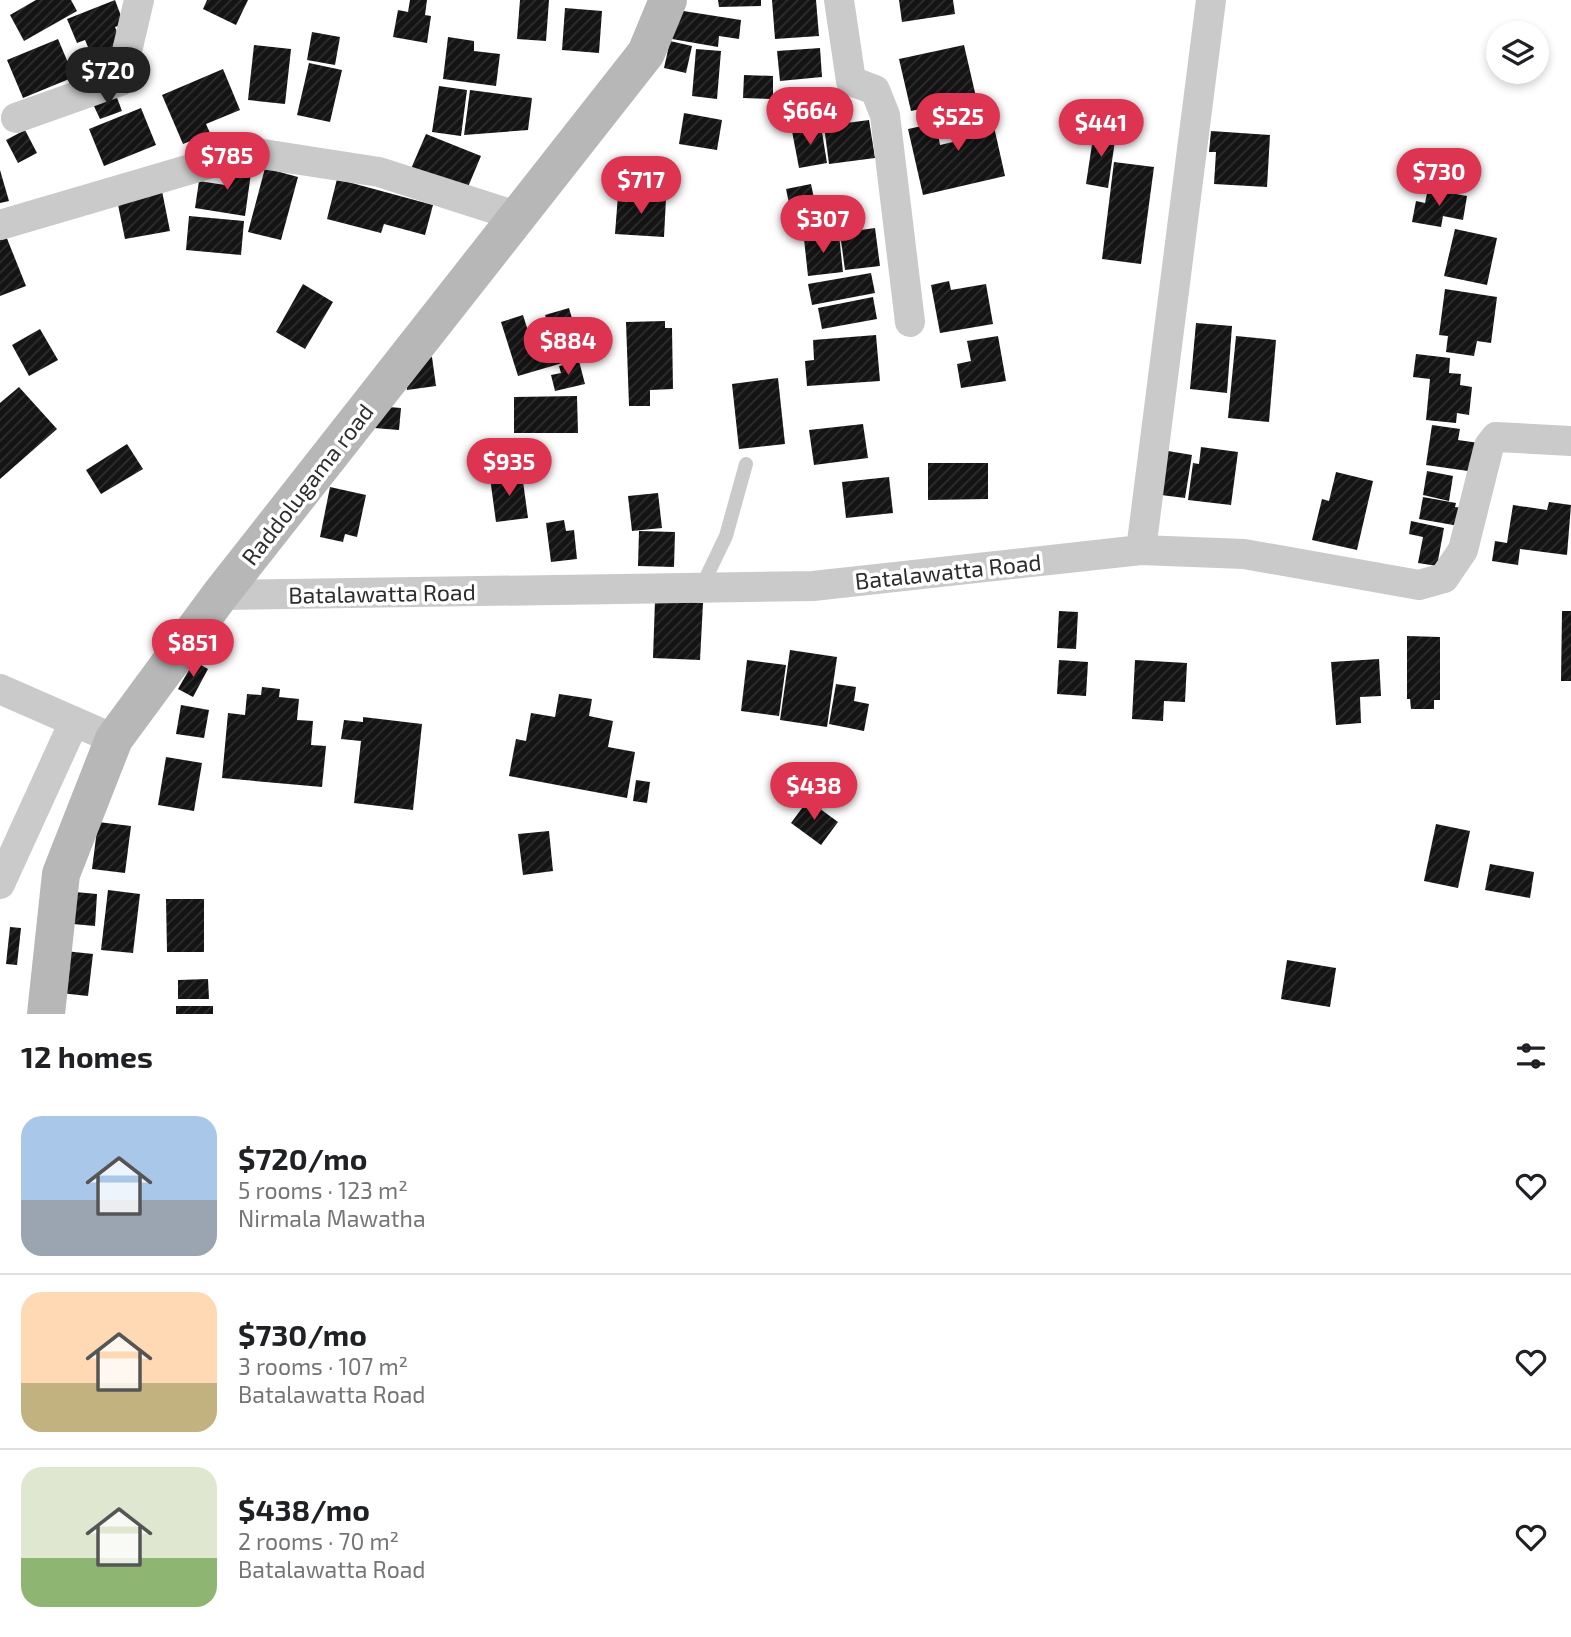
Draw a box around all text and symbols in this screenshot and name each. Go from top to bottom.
map controls [1486,21,1549,84]
button: layers [1486,21,1549,84]
pin: $720 [67,48,149,107]
text: $720 [81,56,135,84]
pin: $664 [769,88,851,147]
pin: $525 [917,94,999,153]
text: $664 [782,96,838,124]
pin: $441 [1060,100,1142,159]
text: $525 [932,102,984,130]
text: $441 [1075,108,1127,136]
pin: $785 [186,132,268,192]
text: $785 [201,141,253,169]
pin: $730 [1398,148,1480,208]
pin: $717 [600,156,682,216]
text: $730 [1412,157,1466,185]
text: $717 [617,165,665,193]
pin: $307 [782,196,864,255]
text: $307 [796,204,850,232]
pin: $884 [527,318,609,377]
text: $884 [540,326,596,354]
street label: Raddolugama road [235,398,379,570]
pin: $935 [468,438,550,498]
text: $935 [483,447,535,475]
street label: Batalawatta Road [853,547,1043,595]
street label: Batalawatta Road [288,577,476,609]
pin: $851 [152,620,234,679]
text: $851 [168,628,218,656]
pin: $438 [773,762,855,822]
text: $438 [786,771,842,799]
icon: filters [1512,1037,1550,1075]
text: 12 homes [21,1038,153,1074]
text: $720/mo [238,1140,367,1176]
icon: home [77,1144,161,1228]
icon: heart [1512,1167,1550,1205]
text: 5 rooms · 123 m² [238,1176,408,1204]
text: Nirmala Mawatha [238,1204,426,1232]
text: $730/mo [238,1316,367,1352]
icon: home [77,1320,161,1404]
icon: heart [1512,1343,1550,1381]
text: 3 rooms · 107 m² [238,1352,408,1380]
text: Batalawatta Road [238,1380,426,1408]
text: $438/mo [238,1491,370,1527]
icon: home [77,1495,161,1579]
icon: heart [1512,1518,1550,1556]
text: 2 rooms · 70 m² [238,1527,399,1555]
text: Batalawatta Road [238,1555,426,1583]

